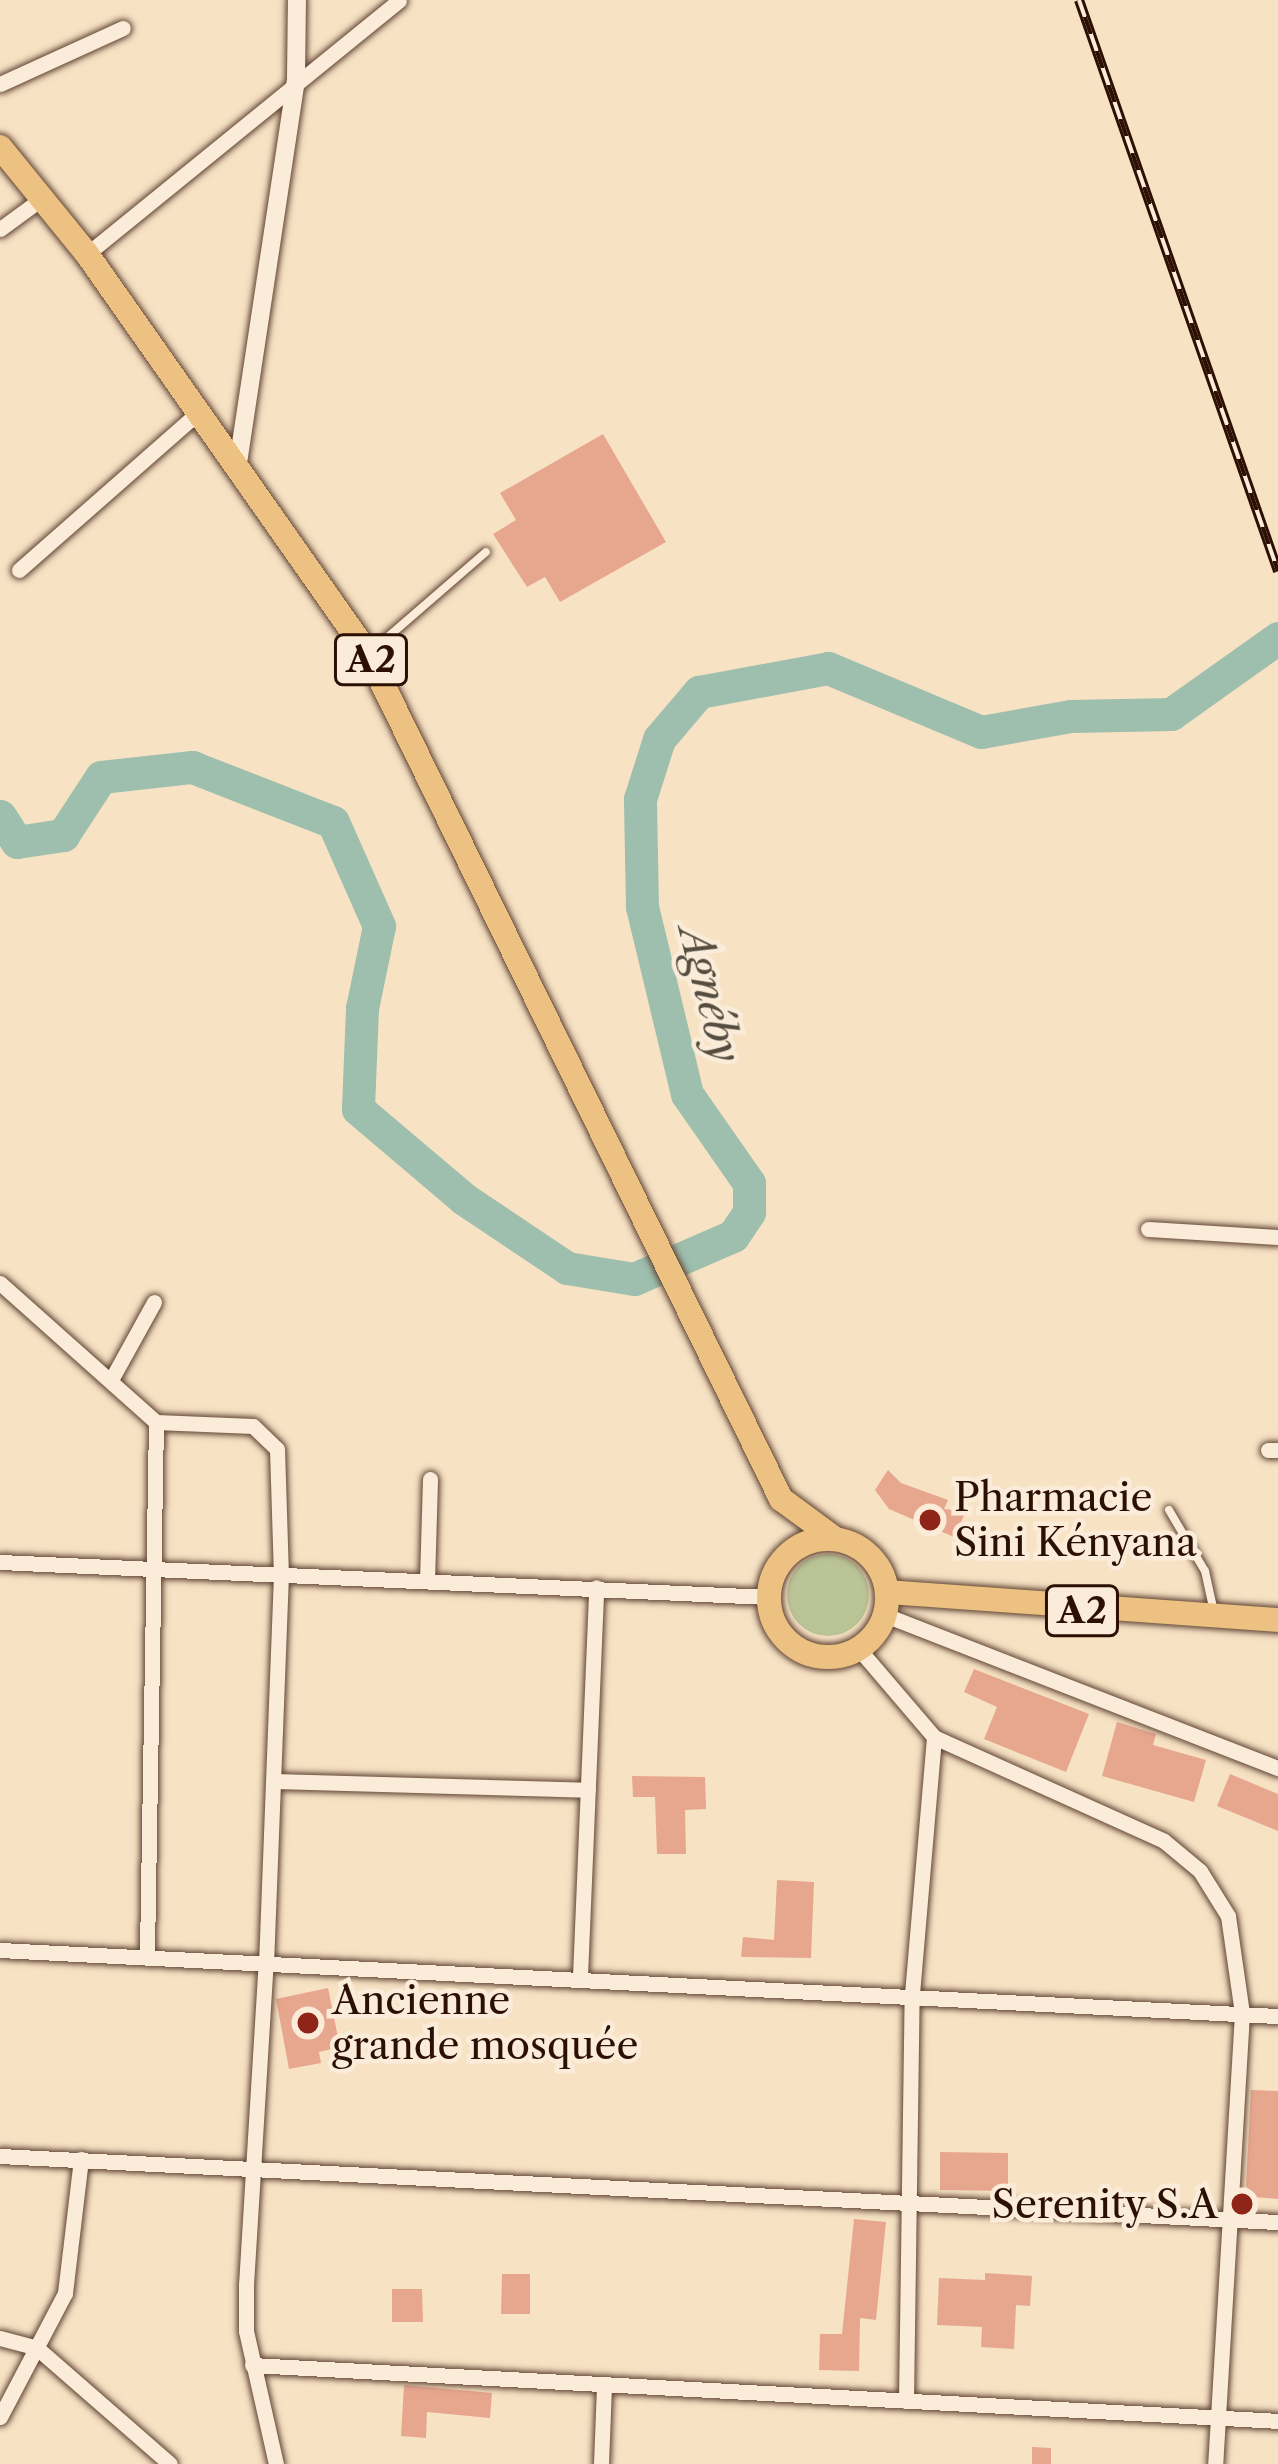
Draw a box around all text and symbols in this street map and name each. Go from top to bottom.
road number: A2 [332,630,410,690]
water label: Agnéby [669,920,751,1068]
place label: Pharmacie Sini Kényana [954,1475,1197,1566]
marker: Pharmacie Sini Kényana [917,1507,943,1533]
road number: A2 [1043,1581,1121,1641]
place label: Ancienne grande mosquée [332,1978,638,2069]
marker: Ancienne grande mosquée [295,2010,321,2036]
place label: Serenity S.A [990,2181,1218,2227]
marker: Serenity S.A [1229,2191,1255,2217]

